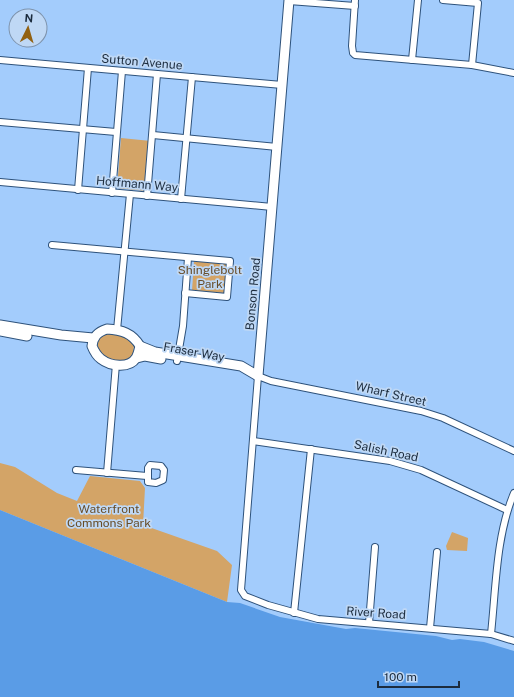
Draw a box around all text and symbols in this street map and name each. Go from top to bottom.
north arrow [8,8,48,48]
text: N [24,12,34,24]
street label: Sutton Avenue [101,51,183,73]
street label: Hoffmann Way [95,173,179,195]
street label: Bonson Road [243,257,263,331]
park label: Shinglebolt Park [178,263,242,291]
street label: Fraser Way [162,340,226,364]
street label: Wharf Street [354,379,428,409]
street label: Salish Road [353,437,419,465]
park label: Waterfront Commons Park [67,502,151,530]
street label: River Road [346,604,406,622]
scale bar [378,663,459,689]
text: 100 m [384,670,417,684]

